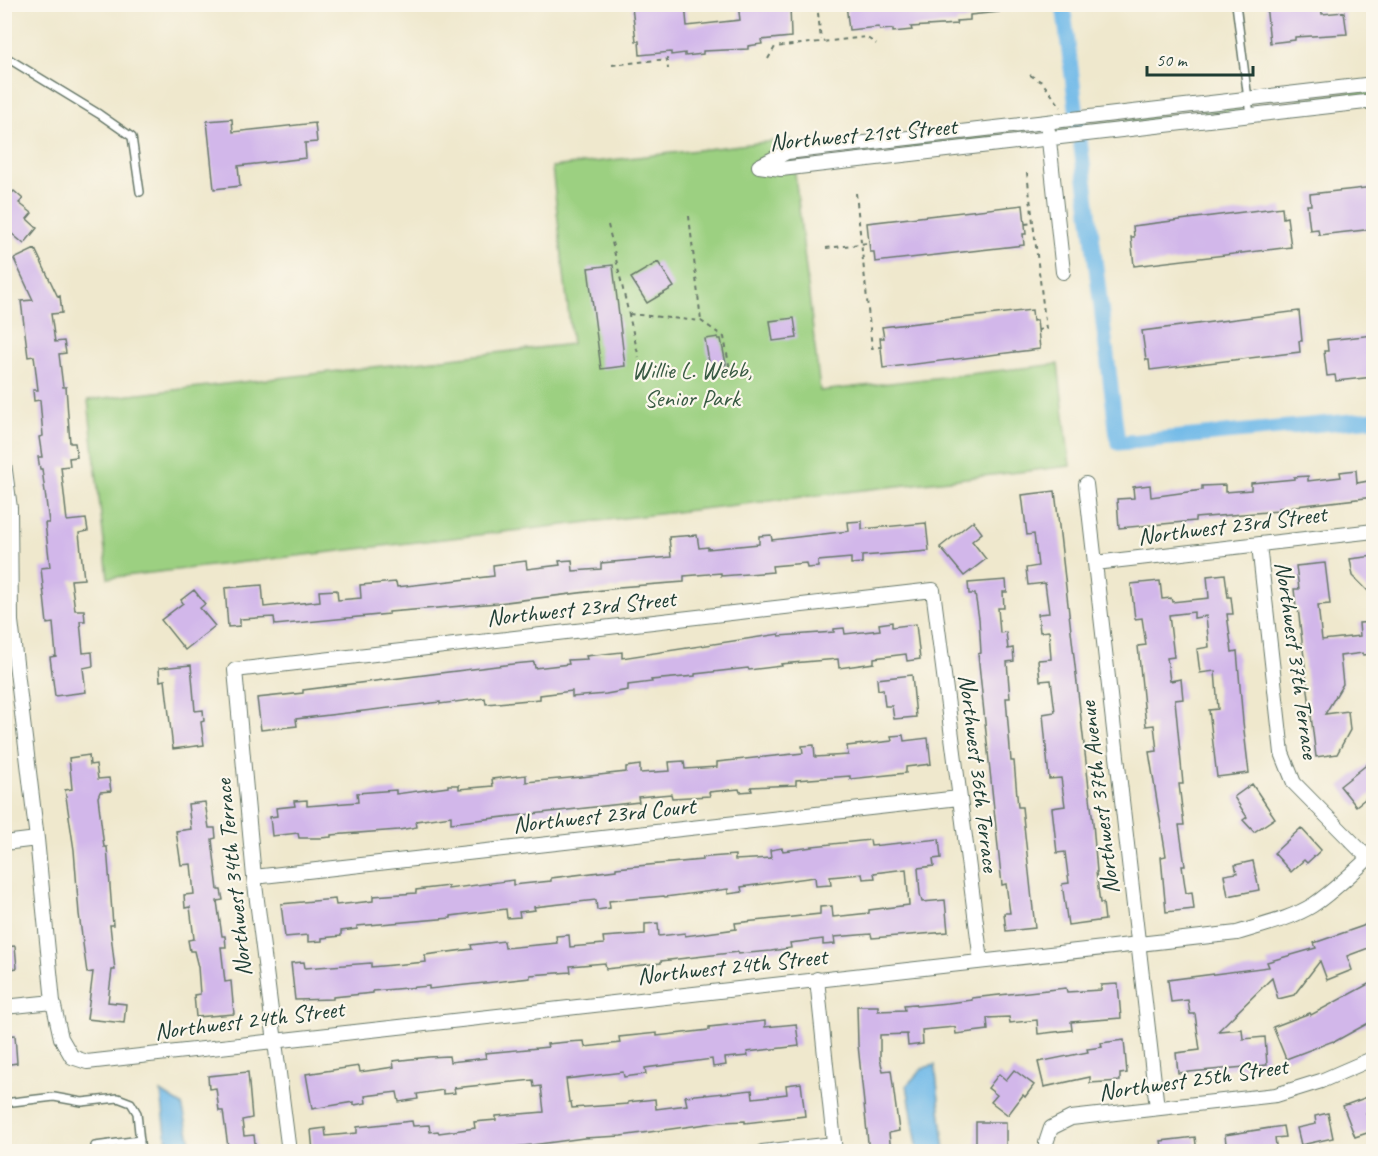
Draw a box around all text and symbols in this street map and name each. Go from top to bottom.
scale bar [1147,39,1254,77]
text: 50 m [1156,49,1189,71]
street label: Northwest 21st Street [768,111,960,157]
park label: Willie L. Webb, Senior Park [632,355,752,413]
street label: Northwest 23rd Street [1136,498,1330,551]
street label: Northwest 37th Terrace [1268,560,1326,763]
street label: Northwest 23rd Street [485,583,679,633]
street label: Northwest 36th Terrace [952,673,1006,876]
street label: Northwest 37th Avenue [1072,698,1126,896]
street label: Northwest 34th Terrace [207,776,258,978]
street label: Northwest 23rd Court [511,790,699,839]
street label: Northwest 24th Street [636,941,830,991]
street label: Northwest 24th Street [153,993,347,1046]
street label: Northwest 25th Street [1097,1051,1291,1107]

